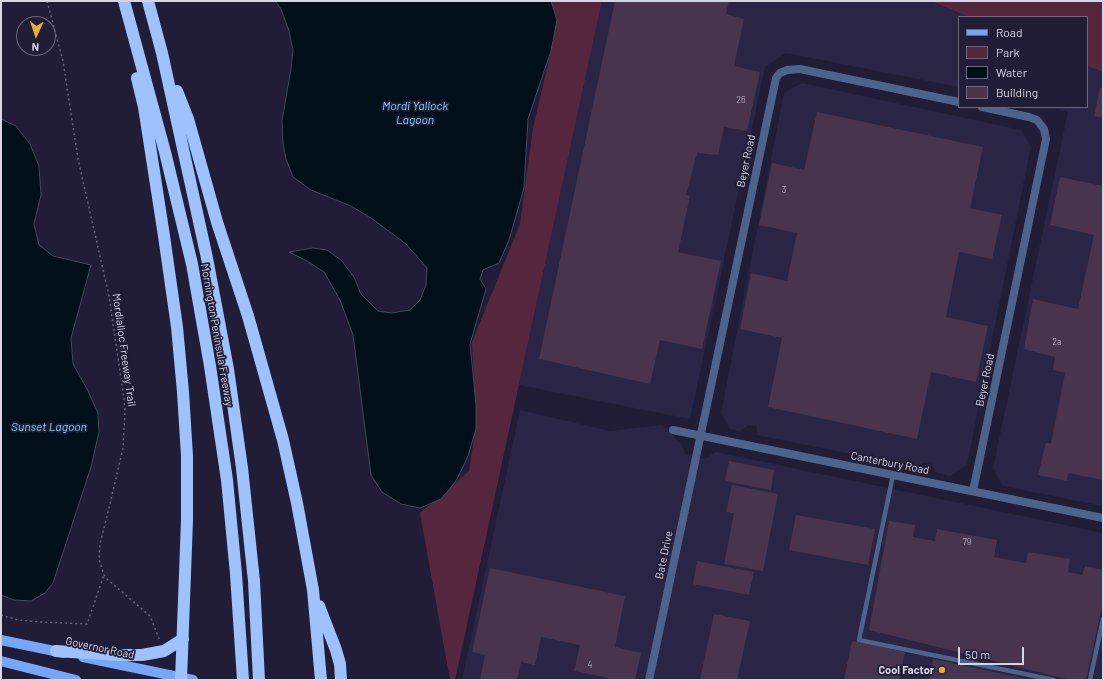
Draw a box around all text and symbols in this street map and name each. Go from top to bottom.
north arrow [16,16,56,56]
legend [958,16,1088,108]
text: Road [996,25,1023,39]
text: N [31,41,39,54]
text: Park [996,45,1020,59]
text: Water [996,65,1027,79]
text: Building [996,85,1038,99]
house number: 26 [736,95,746,105]
water label: Mordi Yallock Lagoon [382,99,448,127]
street label: Beyer Road [734,133,758,189]
house number: 3 [782,185,786,195]
street label: Mornington Peninsula Freeway [198,263,236,407]
street label: Mordialloc Freeway Trail [110,293,138,407]
house number: 2a [1052,337,1062,347]
street label: Beyer Road [973,352,997,408]
water label: Sunset Lagoon [11,420,87,434]
street label: Canterbury Road [850,449,930,477]
street label: Bate Drive [652,530,676,580]
house number: 79 [963,537,971,547]
street label: Governor Road [64,634,136,662]
scale bar [960,639,1026,665]
text: 50 m [965,647,990,661]
house number: 4 [588,660,592,670]
place label: Cool Factor [878,663,934,677]
marker: Cool Factor [937,665,947,675]

